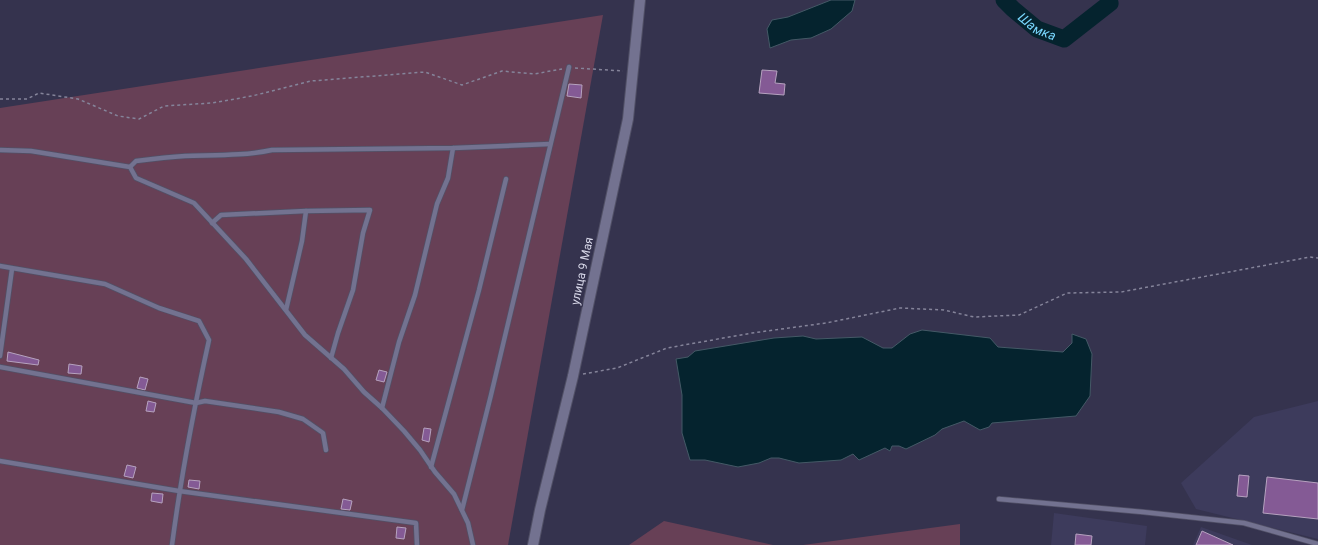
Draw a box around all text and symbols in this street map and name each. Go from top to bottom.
water label: Шамка [1015,10,1058,43]
street label: улица 9 Мая [568,236,596,306]

